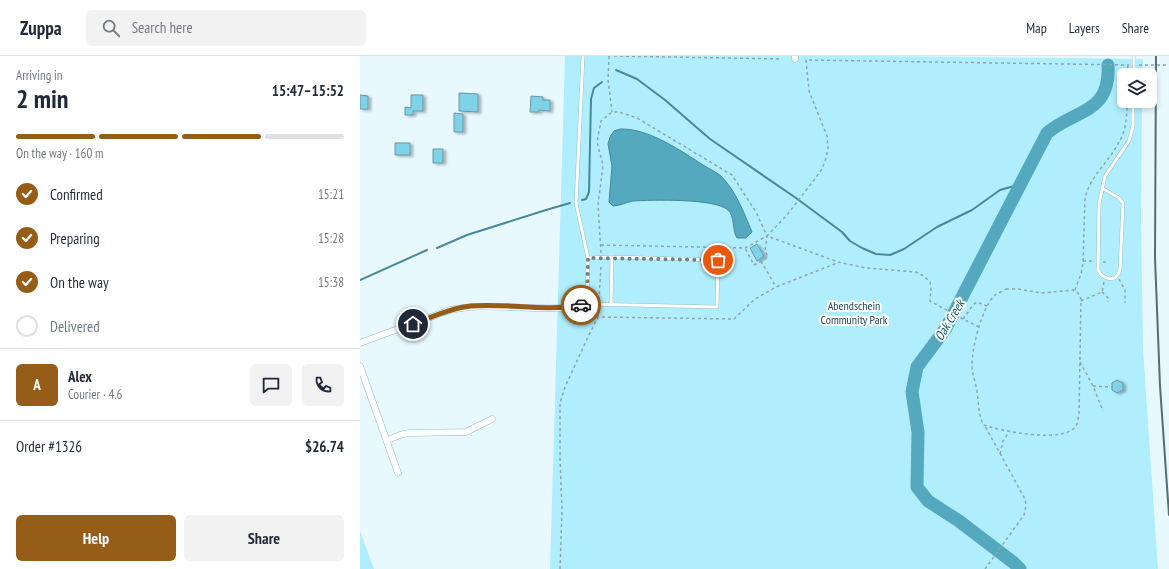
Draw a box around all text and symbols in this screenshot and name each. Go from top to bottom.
search box [86,10,366,46]
text: Zuppa [20,16,62,40]
icon: search [100,17,122,39]
text: Search here [132,18,193,37]
text: Map [1026,19,1047,37]
text: Layers [1069,19,1100,37]
text: Share [1122,19,1149,37]
text: Arriving in [16,67,63,84]
map controls [1117,68,1157,108]
button: layers [1117,68,1157,108]
text: 15:47–15:52 [272,81,344,100]
text: 2 min [16,82,69,115]
text: On the way · 160 m [16,145,103,162]
icon: check [16,183,38,205]
text: Confirmed [50,185,103,204]
text: 15:21 [318,186,344,203]
icon: check [16,227,38,249]
text: Preparing [50,229,100,248]
text: 15:28 [318,230,344,247]
pin [701,243,735,277]
icon: bag [707,249,729,271]
icon: check [16,271,38,293]
text: On the way [50,273,109,292]
text: 15:38 [318,274,344,291]
courier [561,285,601,325]
icon: car [570,294,592,316]
water label: Oak Creek [931,295,969,344]
park label: Abendschein Community Park [821,298,888,327]
pin [396,307,430,341]
icon: home [402,313,424,335]
text: Delivered [50,317,100,336]
button: chat [250,364,292,406]
button: phone [302,364,344,406]
text: Alex [68,367,92,386]
text: A [33,375,41,394]
text: Courier · 4.6 [68,386,122,403]
text: Order #1326 [16,437,82,456]
text: $26.74 [305,437,344,456]
button: Help [16,515,176,561]
button: Share [184,515,344,561]

